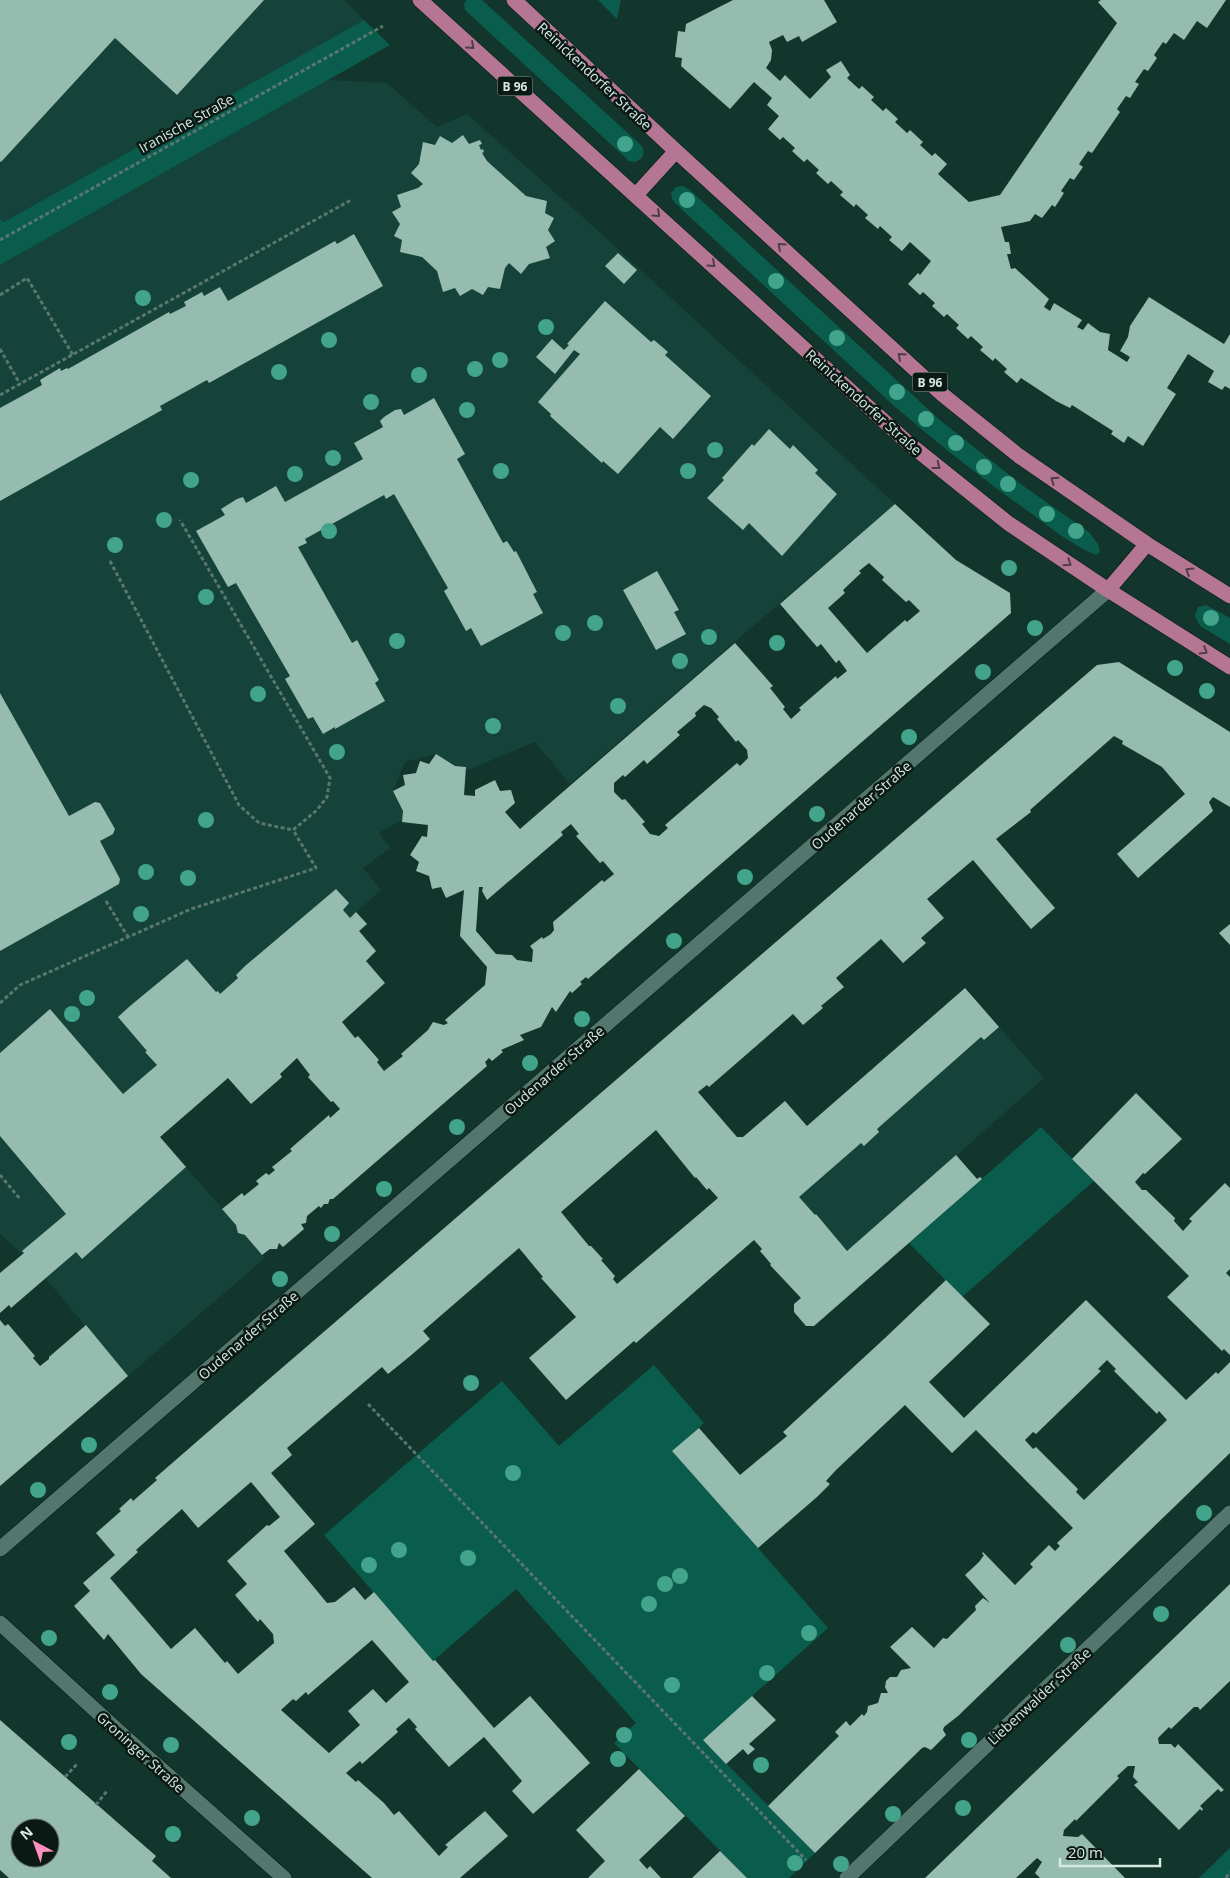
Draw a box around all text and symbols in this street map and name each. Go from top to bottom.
street label: Reinickendorfer Straße [534,18,656,134]
one-way arrow [465,40,474,49]
road number: B 96 [498,76,532,95]
street label: Iranische Straße [135,89,237,157]
one-way arrow [652,209,661,218]
one-way arrow [777,243,786,252]
one-way arrow [706,259,715,268]
street label: Reinickendorfer Straße [802,345,926,459]
one-way arrow [897,353,906,362]
road number: B 96 [912,372,948,392]
one-way arrow [931,461,940,469]
one-way arrow [1050,477,1060,486]
one-way arrow [1062,557,1071,566]
one-way arrow [1185,567,1194,577]
one-way arrow [1198,645,1208,654]
street label: Oudenarder Straße [807,756,915,854]
street label: Oudenarder Straße [500,1021,608,1119]
street label: Oudenarder Straße [194,1286,302,1384]
street label: Liebenwalder Straße [983,1643,1095,1749]
street label: Groninger Straße [93,1707,189,1797]
north arrow [10,1818,60,1868]
text: N [16,1822,37,1844]
scale bar [1060,1836,1160,1868]
text: 20 m [1068,1842,1103,1862]

